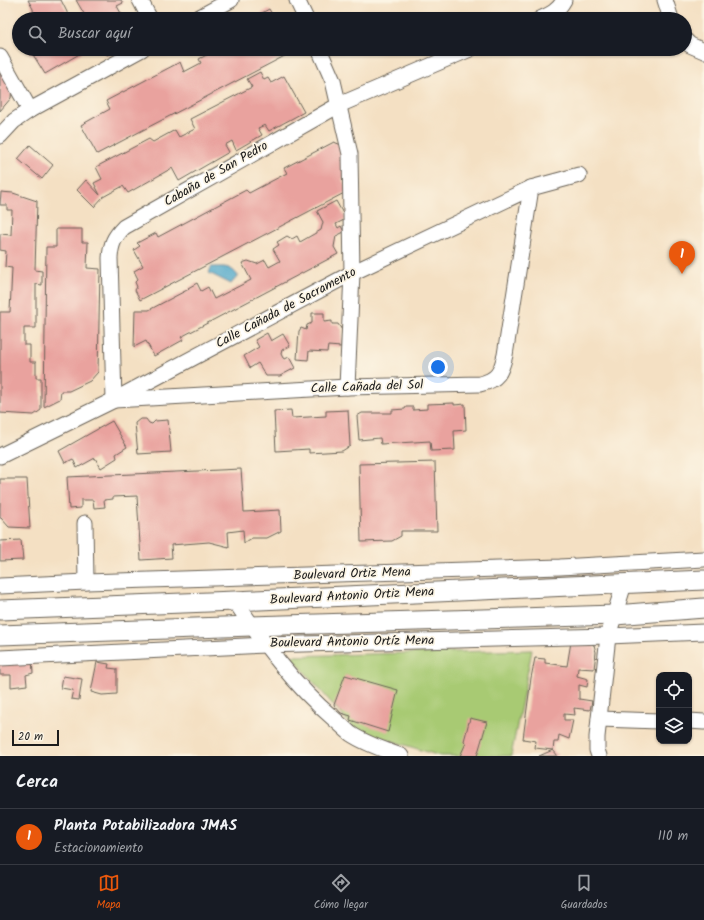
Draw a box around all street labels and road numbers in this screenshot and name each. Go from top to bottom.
street label: Cabaña de San Pedro [160,136,272,212]
street label: Calle Cañada de Sacramento [212,262,360,354]
street label: Calle Cañada del Sol [310,375,424,399]
street label: Boulevard Ortiz Mena [293,561,411,587]
street label: Boulevard Antonio Ortiz Mena [269,581,435,611]
street label: Boulevard Antonio Ortíz Mena [270,630,434,654]

